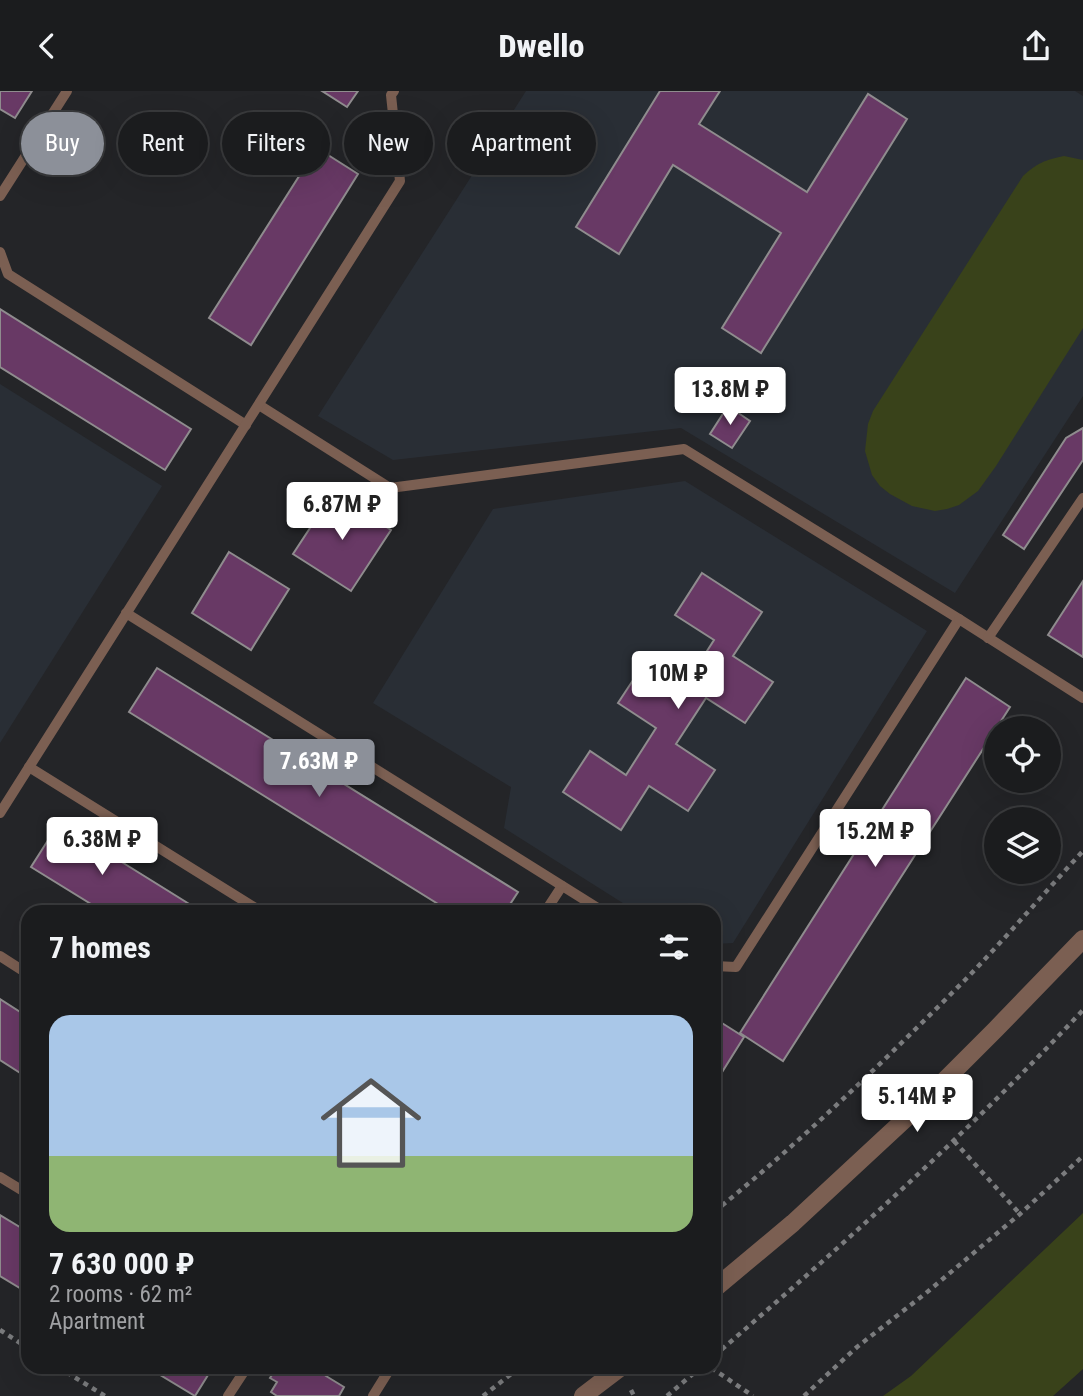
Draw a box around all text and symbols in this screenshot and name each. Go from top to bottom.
icon: back [28,27,66,65]
text: Dwello [499,27,584,65]
icon: share [1017,27,1055,65]
chip: Buy [21,112,104,175]
chip: Rent [118,112,208,175]
chip: Filters [222,112,330,175]
chip: New [344,112,433,175]
chip: Apartment [447,112,596,175]
pin: 13.8M ₽ [665,367,795,427]
text: 13.8M ₽ [691,376,769,403]
pin: 6.87M ₽ [277,483,407,542]
text: 6.87M ₽ [303,491,381,518]
pin: 10M ₽ [629,651,727,711]
text: 10M ₽ [648,660,708,687]
map controls [984,716,1061,884]
button: locate [984,716,1061,793]
pin: 7.63M ₽ [254,739,384,799]
text: 7.63M ₽ [280,748,358,775]
button: layers [984,807,1061,884]
pin: 15.2M ₽ [810,809,940,869]
pin: 6.38M ₽ [37,817,167,877]
text: 15.2M ₽ [836,818,914,845]
text: 6.38M ₽ [63,826,141,853]
icon: filters [655,928,693,966]
text: 7 homes [49,930,151,965]
icon: home [308,1060,434,1186]
pin: 5.14M ₽ [852,1075,982,1134]
text: 5.14M ₽ [878,1083,956,1110]
text: 7 630 000 ₽ [49,1246,195,1281]
text: 2 rooms · 62 m² [49,1281,192,1308]
text: Apartment [49,1308,145,1335]

